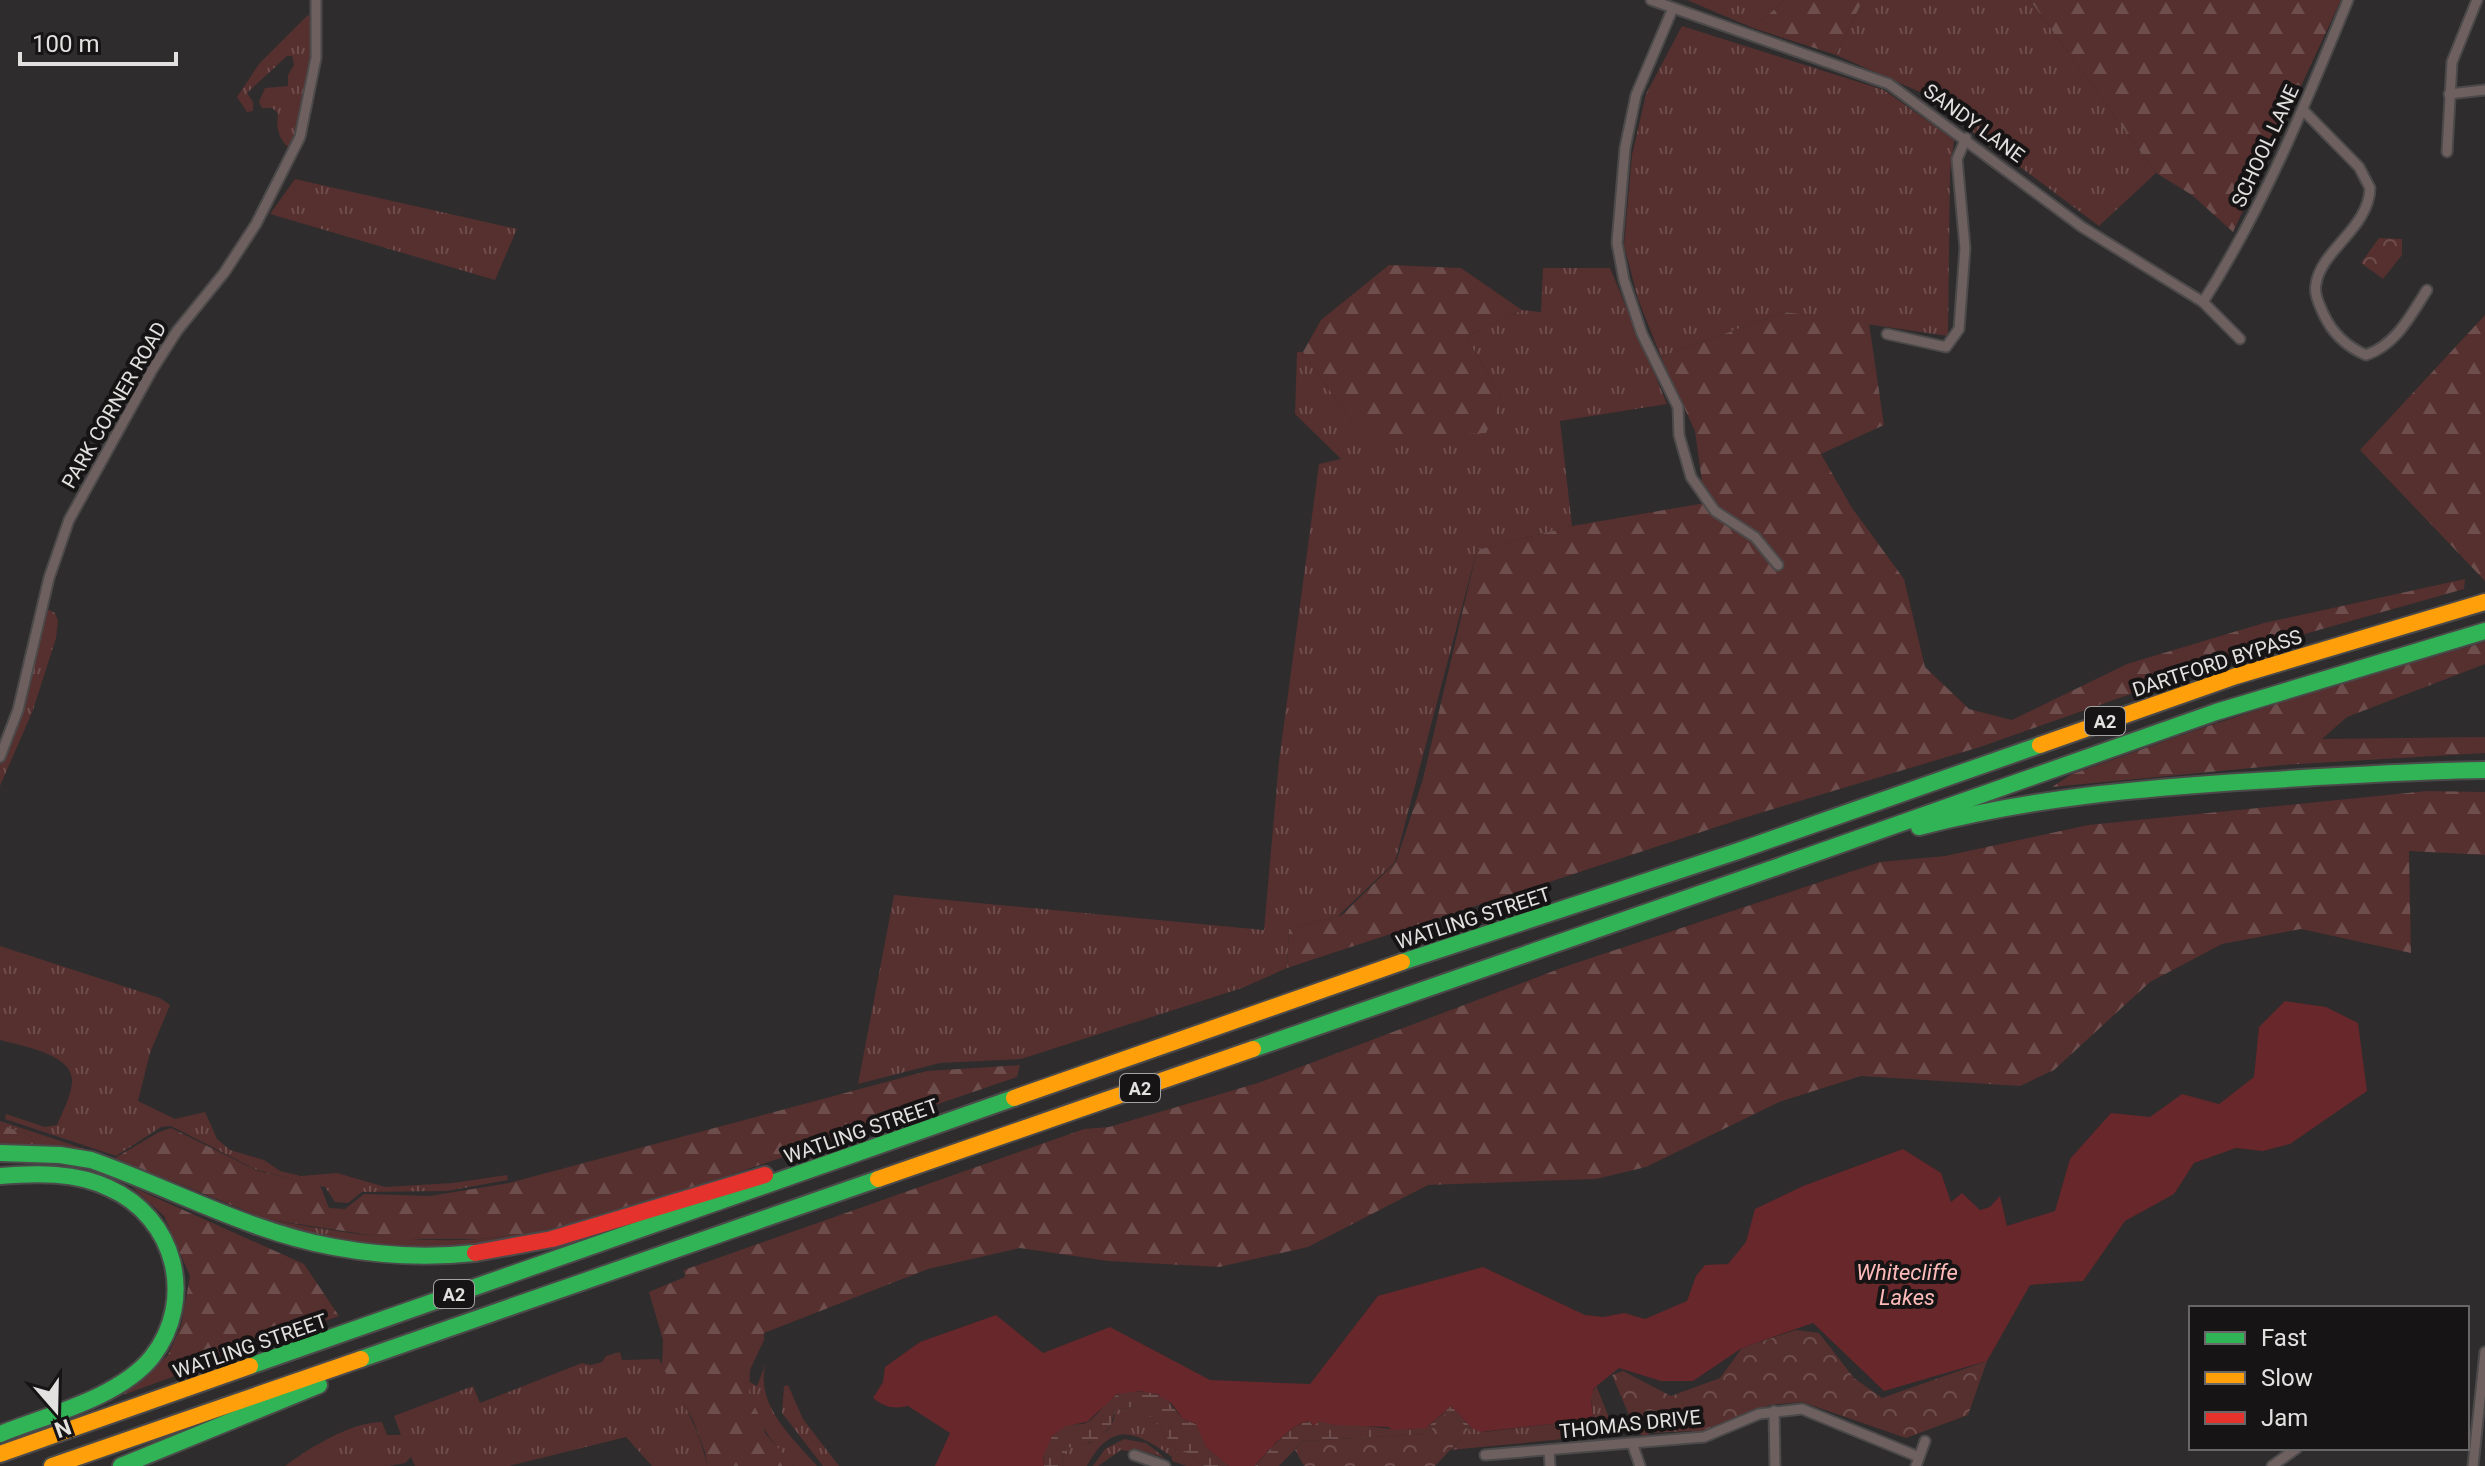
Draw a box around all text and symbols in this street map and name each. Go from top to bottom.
scale bar [20,16,176,66]
text: 100 m [32,30,99,58]
street label: SANDY LANE [1919,78,2029,168]
street label: SCHOOL LANE [2226,81,2304,211]
street label: PARK CORNER ROAD [57,317,171,493]
street label: DARTFORD BYPASS [2129,624,2305,702]
road number: A2 [2085,707,2125,735]
street label: WATLING STREET [1393,882,1553,954]
road number: A2 [1120,1074,1160,1102]
street label: WATLING STREET [781,1093,941,1169]
water label: Whitecliffe Lakes [1856,1260,1958,1310]
road number: A2 [434,1280,474,1308]
legend [2189,1306,2469,1450]
street label: WATLING STREET [170,1308,330,1384]
text: Fast [2261,1324,2307,1352]
text: Slow [2261,1364,2313,1392]
north arrow [16,1370,96,1450]
text: Jam [2261,1404,2308,1432]
street label: THOMAS DRIVE [1558,1405,1702,1443]
text: N [51,1414,74,1443]

